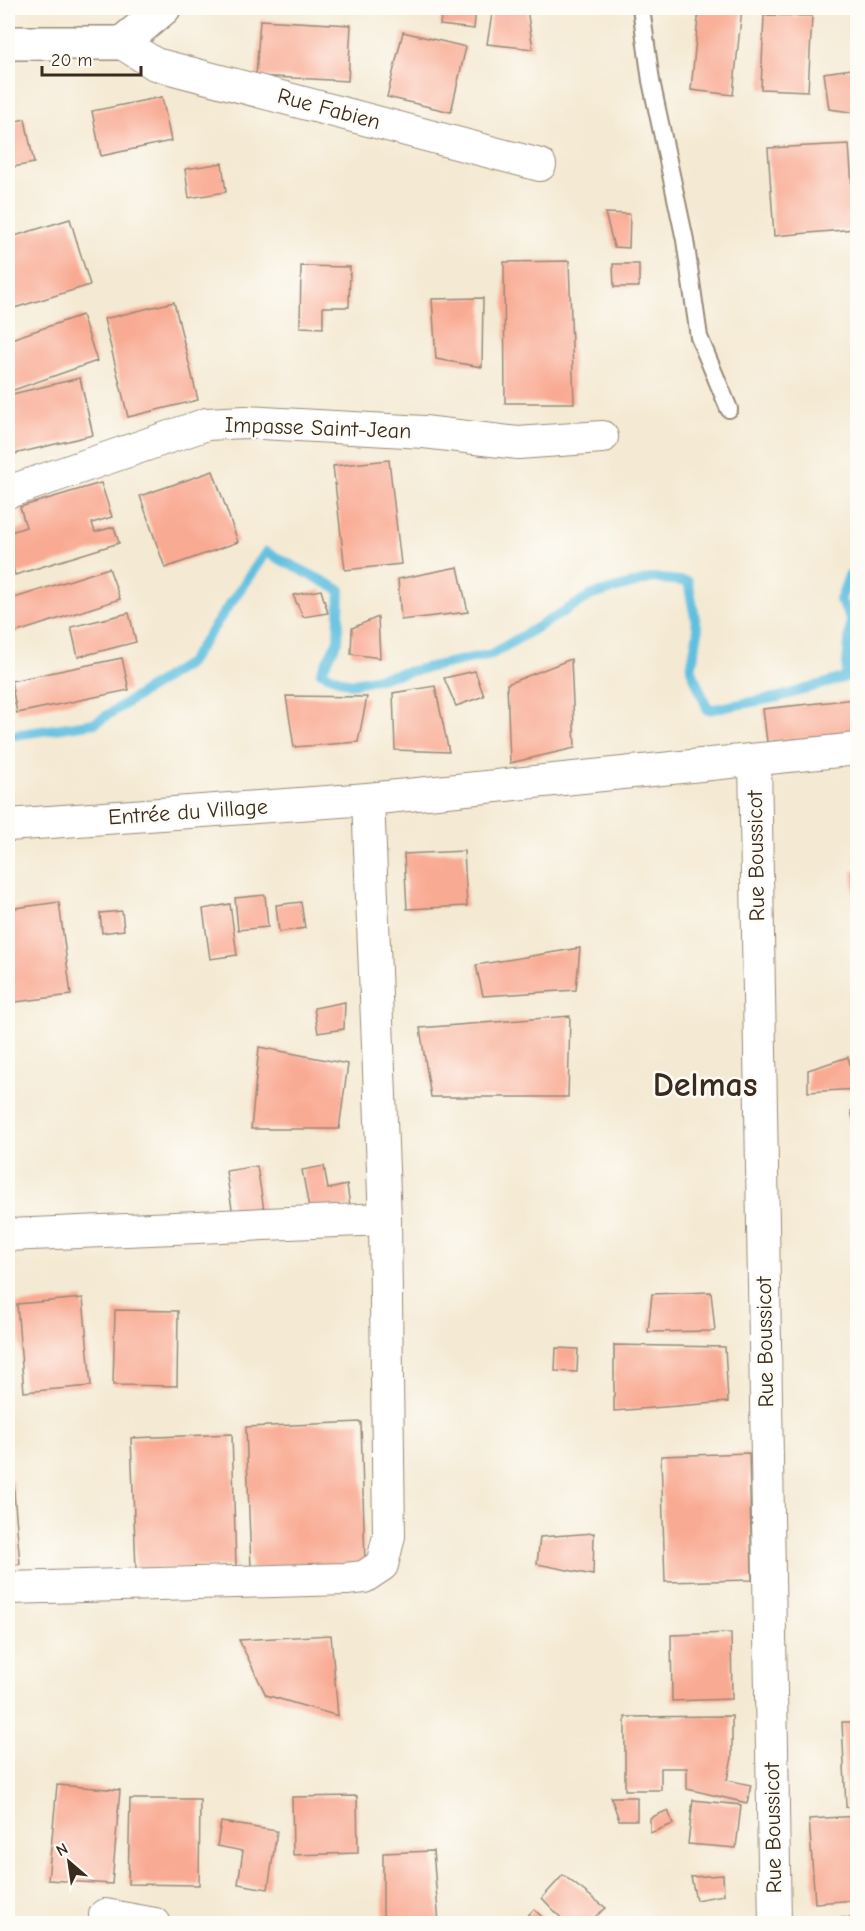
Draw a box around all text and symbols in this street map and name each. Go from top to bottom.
scale bar [42,39,141,77]
text: 20 m [51,50,92,71]
street label: Rue Fabien [275,83,383,135]
street label: Impasse Saint-Jean [224,412,412,444]
street label: Rue Boussicot [742,790,770,922]
street label: Entrée du Village [107,793,269,831]
district label: Delmas [653,1065,757,1105]
street label: Rue Boussicot [751,1276,779,1408]
street label: Rue Boussicot [759,1762,787,1894]
north arrow [39,1832,99,1892]
text: N [53,1839,71,1860]

